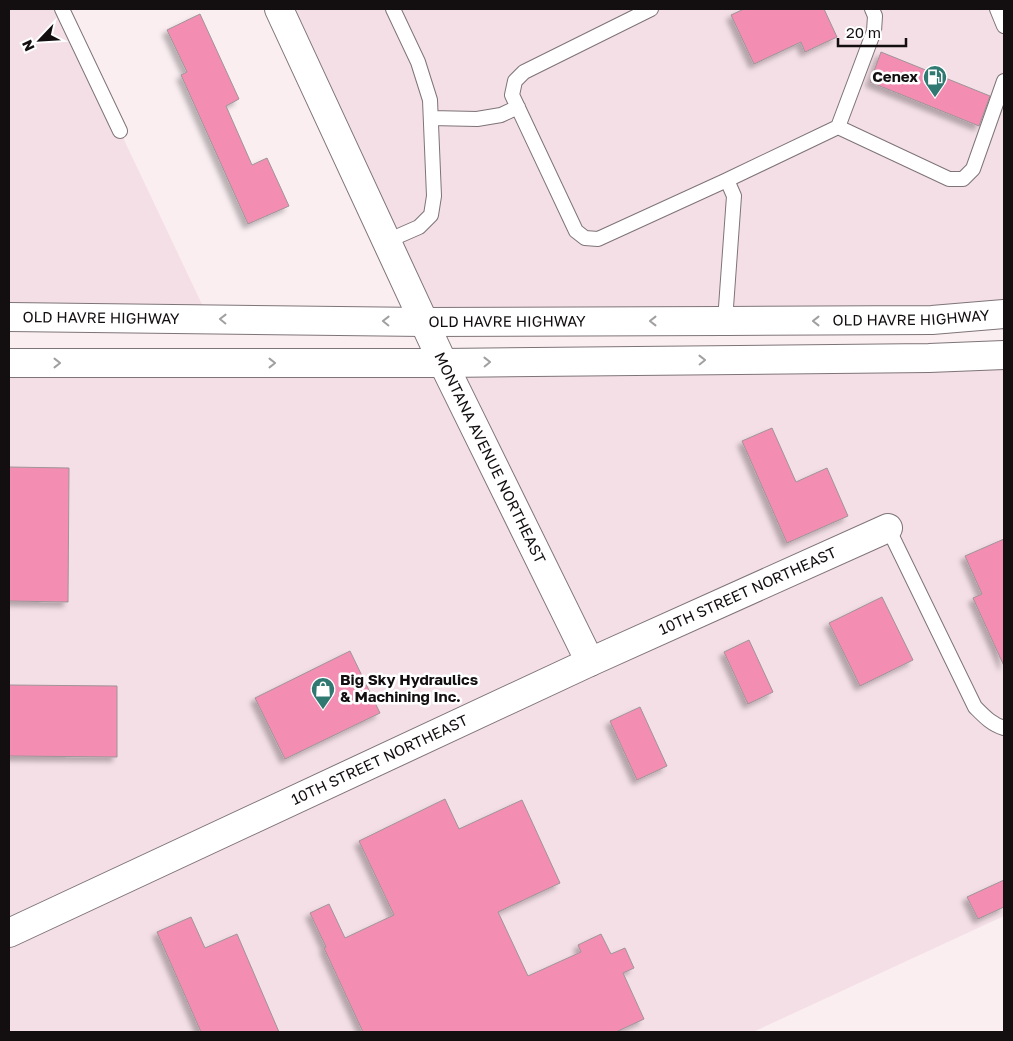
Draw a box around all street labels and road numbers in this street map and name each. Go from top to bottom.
street label: OLD HAVRE HIGHWAY [832,305,990,328]
street label: OLD HAVRE HIGHWAY [22,307,180,327]
street label: OLD HAVRE HIGHWAY [428,311,586,330]
street label: MONTANA AVENUE NORTHEAST [431,349,550,566]
street label: 10TH STREET NORTHEAST [656,542,839,638]
street label: 10TH STREET NORTHEAST [288,710,470,808]

